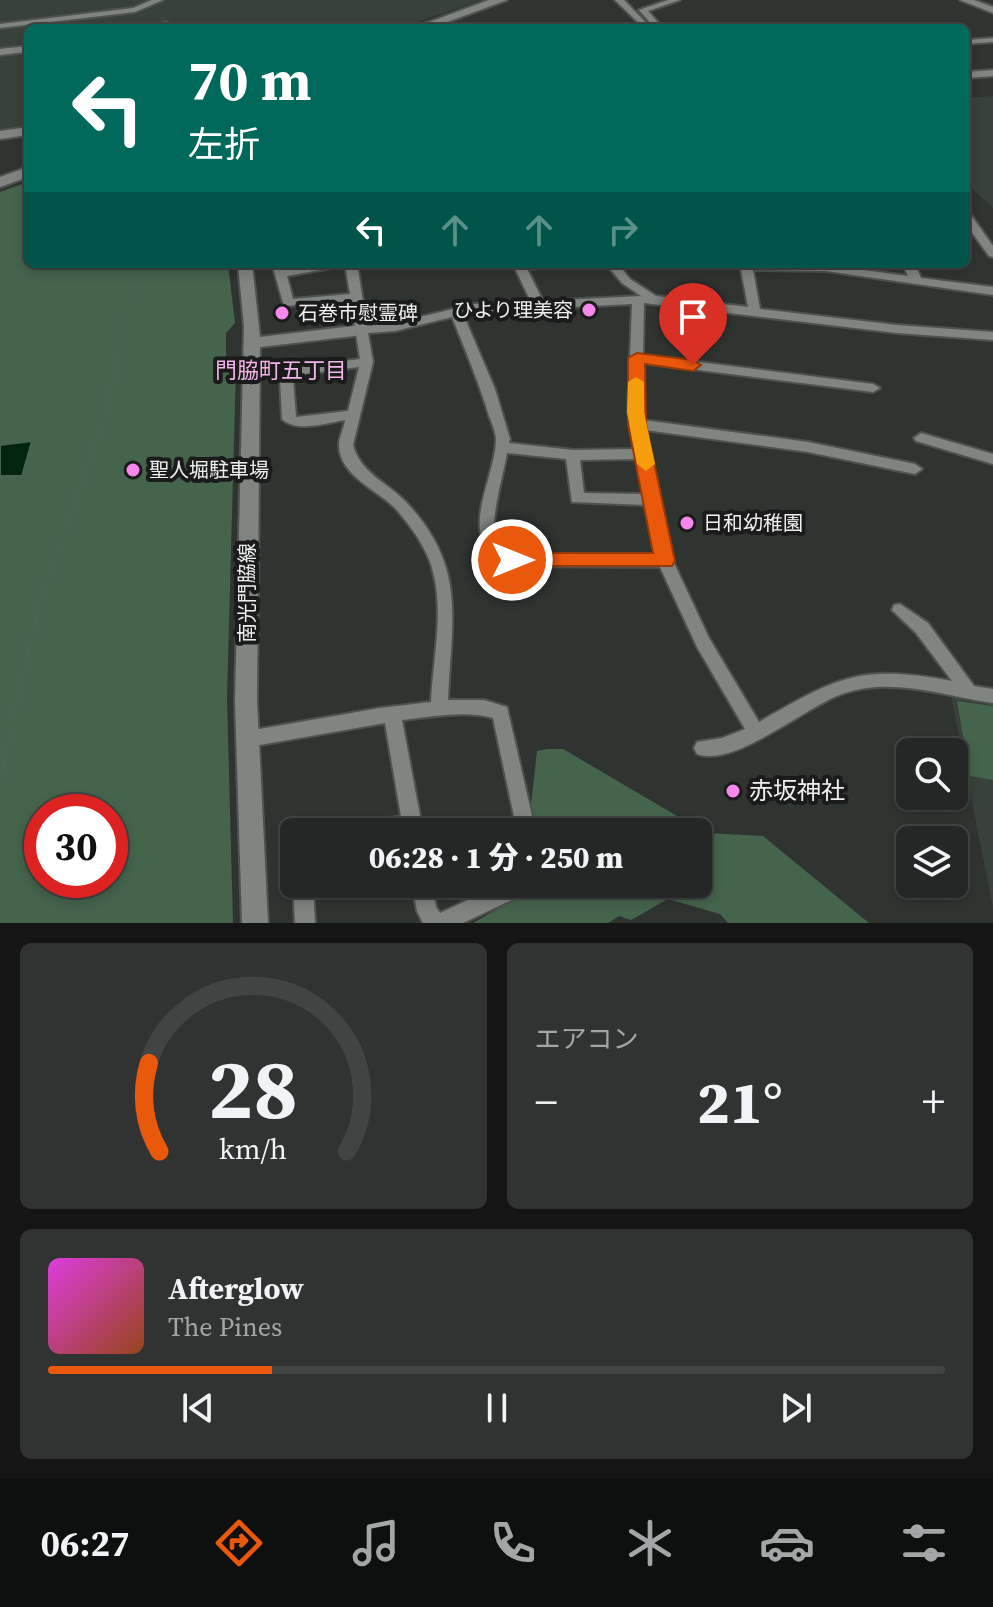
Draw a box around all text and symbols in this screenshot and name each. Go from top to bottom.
text: 70 m [188,42,311,119]
icon: left [56,56,160,160]
text: 左折 [188,120,260,169]
icon: left [349,208,393,252]
icon: ahead [433,208,477,252]
icon: ahead [517,208,561,252]
icon: right [601,208,645,252]
pin [659,283,727,365]
icon: arrive [671,295,715,339]
place label: ひより理美容 [453,296,573,324]
place label: 石巻市慰霊碑 [298,299,418,327]
marker: ひより理美容 [580,301,598,319]
marker: 石巻市慰霊碑 [273,304,291,322]
district label: 門脇町五丁目 [215,355,347,385]
place label: 聖人堀駐車場 [149,456,269,484]
marker: 聖人堀駐車場 [124,461,142,479]
place label: 日和幼稚園 [703,509,803,537]
marker: 日和幼稚園 [678,514,696,532]
position arrow [470,518,554,602]
street label: 南光門脇線 [233,543,261,643]
map controls [896,738,968,898]
button: search [896,738,968,810]
place label: 赤坂神社 [749,774,845,807]
marker: 赤坂神社 [724,782,742,800]
speed limit sign: 30 [24,794,128,898]
button: layers [896,826,968,898]
text: 06:28 · 1 分 · 250 m [369,837,623,878]
text: エアコン [535,1021,639,1057]
text: 28 [208,1032,298,1146]
text: 21° [697,1061,783,1143]
text: − [535,1071,558,1132]
text: + [922,1071,945,1132]
text: km/h [219,1129,287,1169]
text: Afterglow [168,1268,304,1309]
text: The Pines [168,1309,282,1345]
icon: previous [176,1386,220,1430]
icon: pause [475,1386,519,1430]
icon: next [774,1386,818,1430]
icon: directions [211,1515,267,1571]
icon: music [348,1515,404,1571]
icon: phone [485,1515,541,1571]
icon: climate [622,1515,678,1571]
icon: car [759,1515,815,1571]
icon: filters [896,1515,952,1571]
text: 06:27 [41,1519,129,1568]

